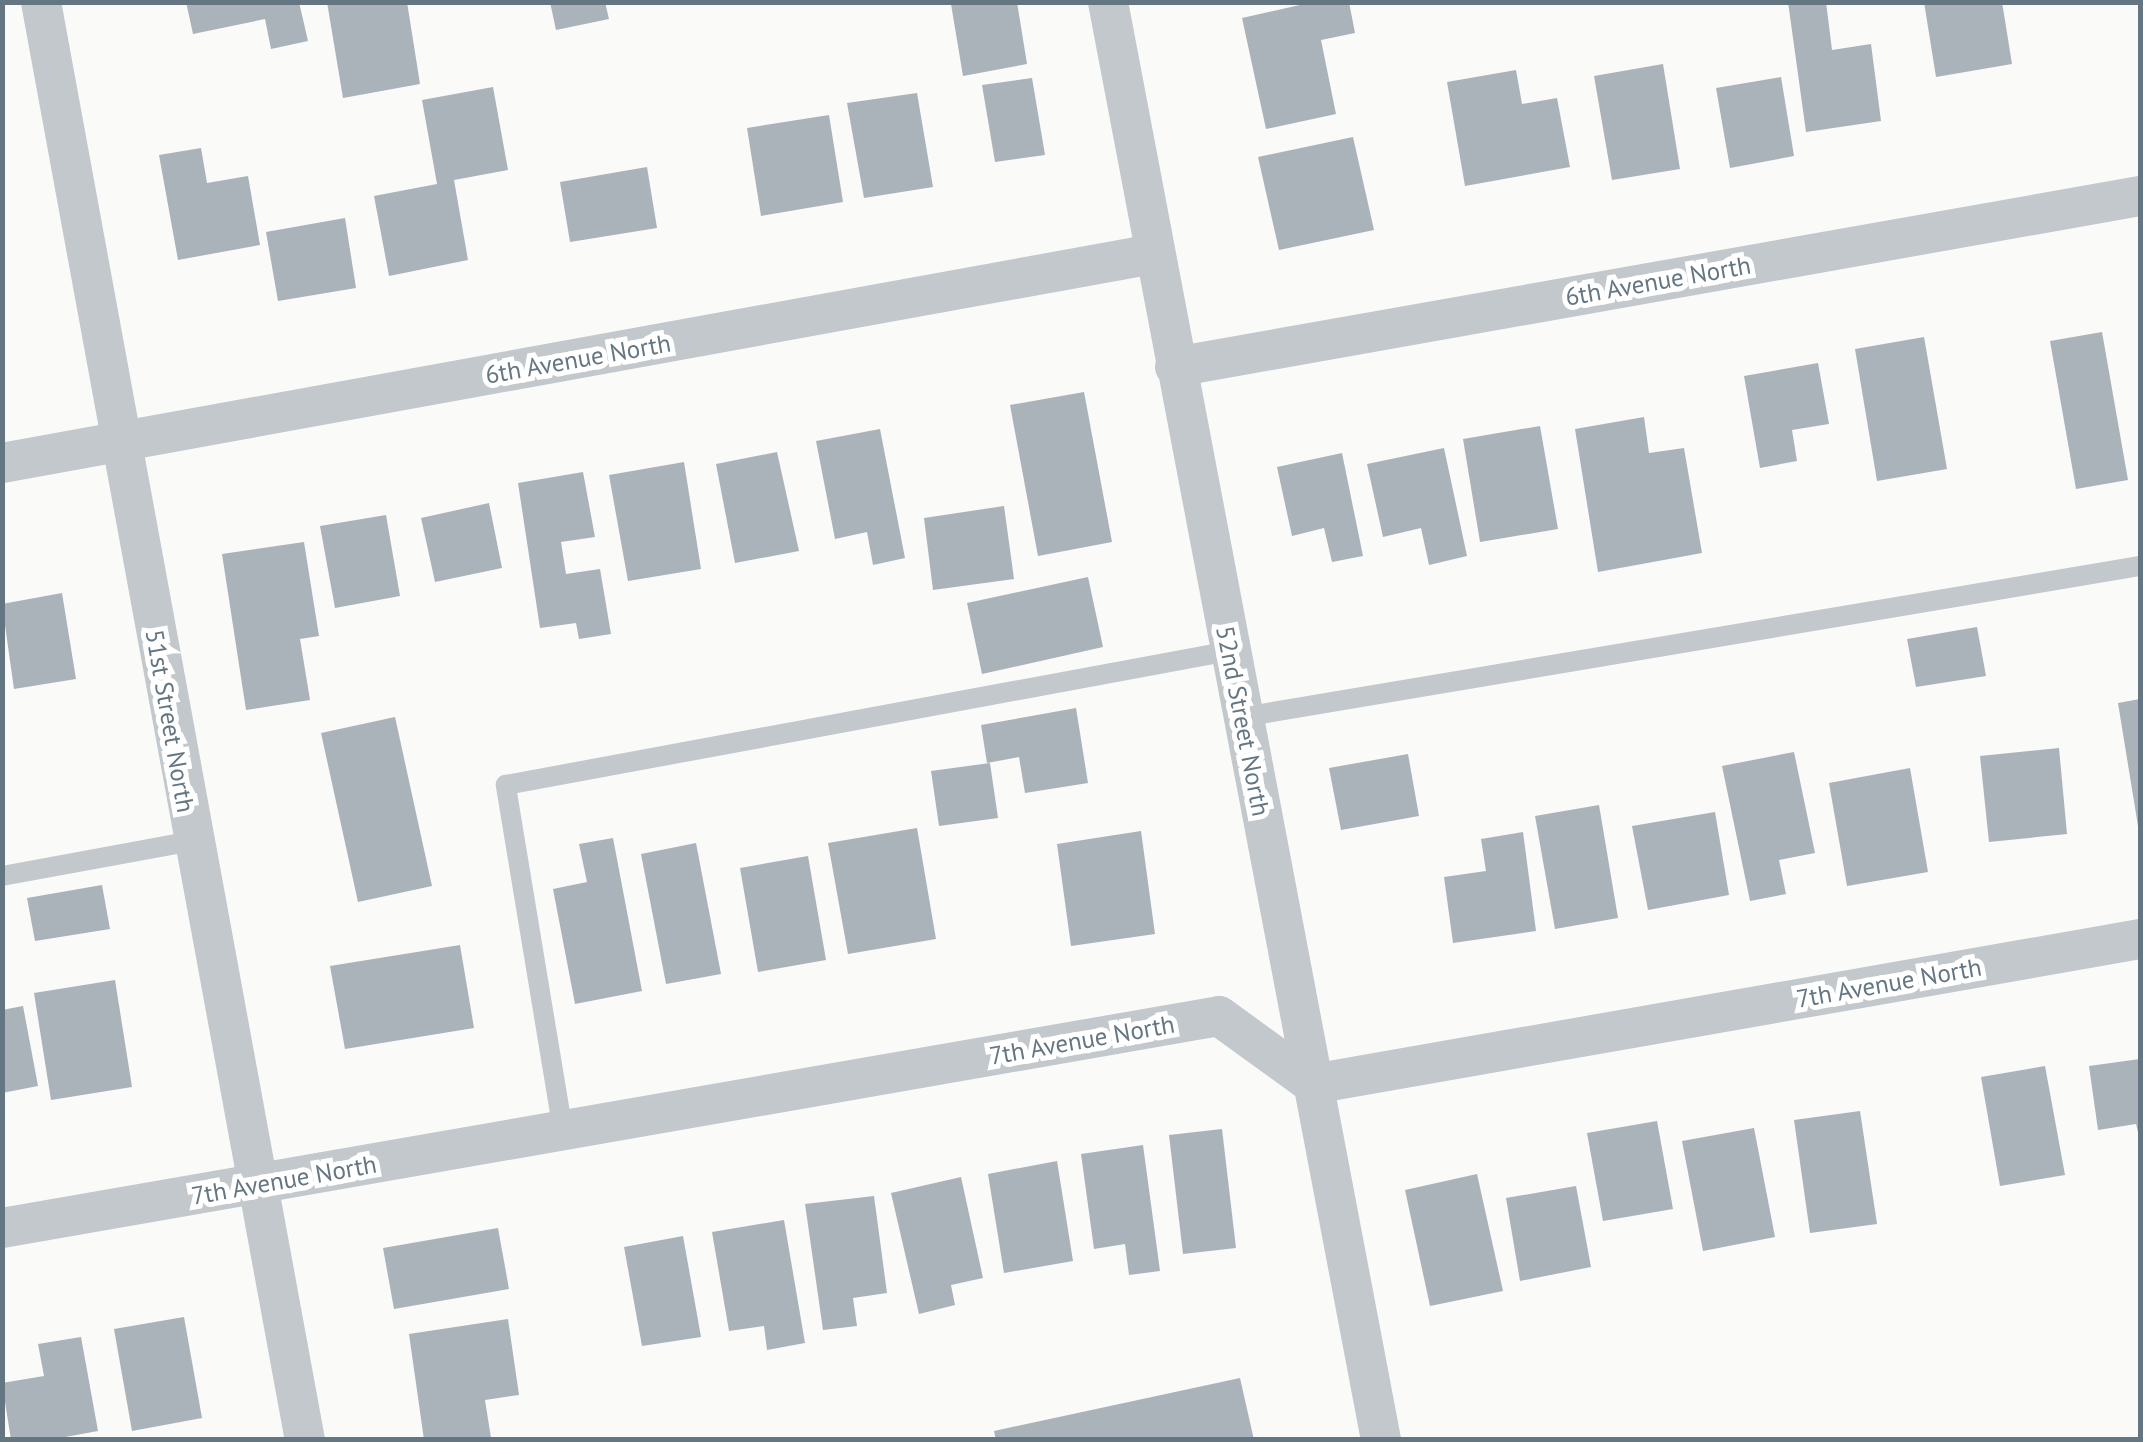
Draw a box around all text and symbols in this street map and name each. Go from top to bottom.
street label: 6th Avenue North [1562,250,1754,312]
street label: 6th Avenue North [482,328,674,390]
street label: 52nd Street North [1210,623,1276,819]
street label: 51st Street North [139,627,201,815]
street label: 7th Avenue North [1794,952,1984,1014]
street label: 7th Avenue North [987,1009,1177,1071]
street label: 7th Avenue North [189,1149,379,1211]

